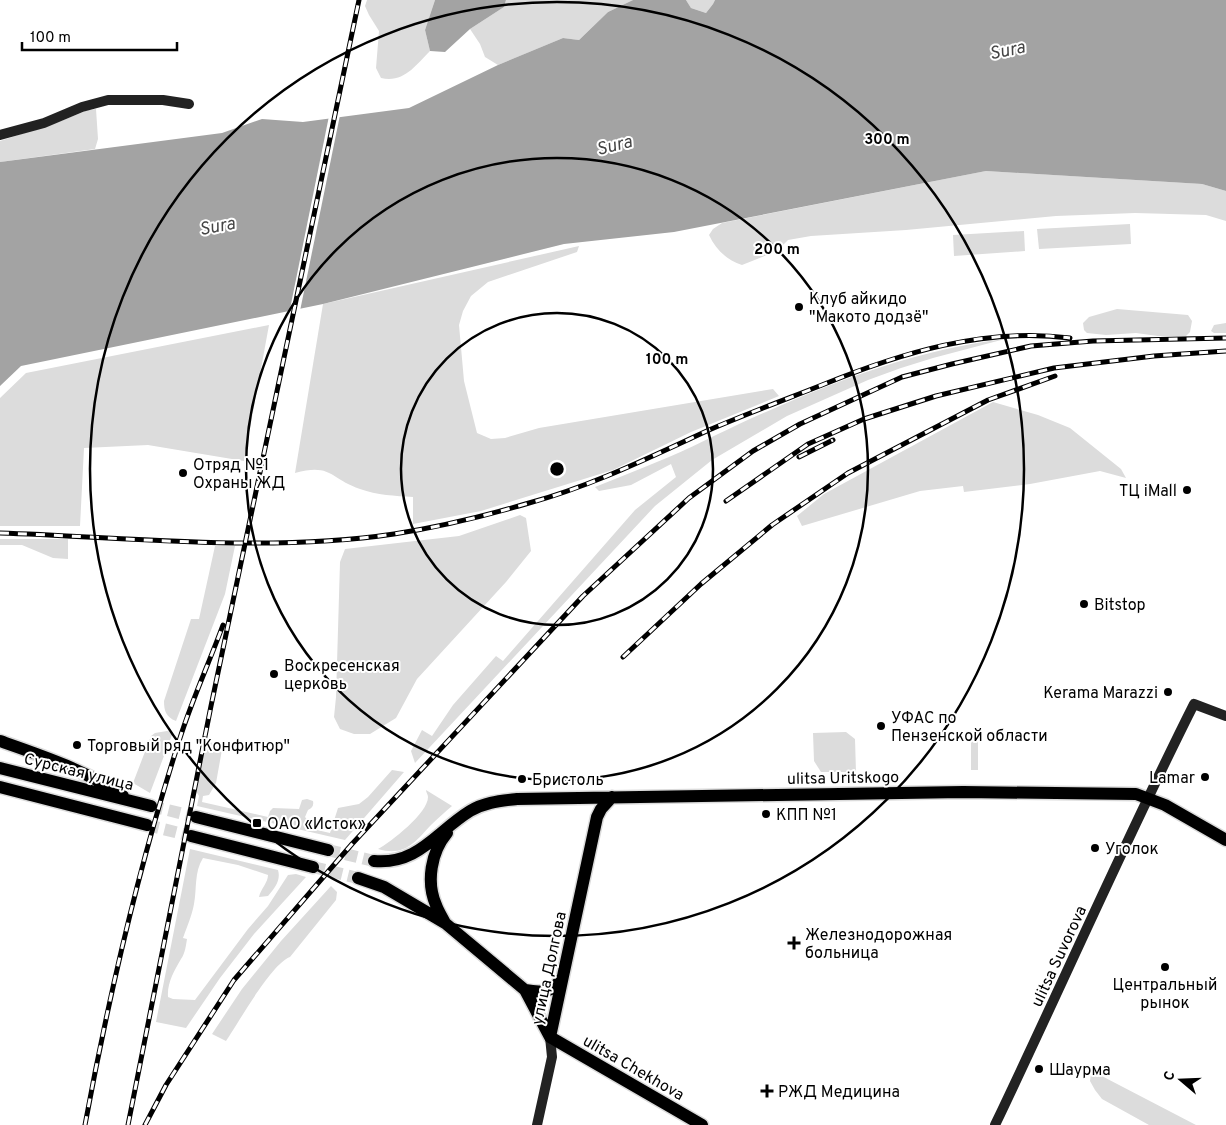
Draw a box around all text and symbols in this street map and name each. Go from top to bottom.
scale bar [22,20,178,52]
text: 100 m [30,29,71,48]
water label: Sura [987,36,1028,66]
water label: Sura [594,131,635,162]
text: 300 m [864,131,910,150]
water label: Sura [197,213,238,242]
text: 200 m [754,241,800,260]
place label: Клуб айкидо "Макото додзё" [809,290,928,328]
marker: Клуб айкидо "Макото додзё" [793,301,805,313]
text: 100 m [646,351,688,370]
place label: Отряд №1 Охраны ЖД [193,456,285,494]
centre of rings [548,460,566,478]
marker: Отряд №1 Охраны ЖД [177,467,189,479]
place label: ТЦ iMall [1119,482,1177,502]
marker: ТЦ iMall [1181,484,1193,496]
place label: Bitstop [1094,596,1146,616]
marker: Bitstop [1078,598,1090,610]
place label: Воскресенская церковь [284,657,400,695]
marker: Воскресенская церковь [268,668,280,680]
place label: Kerama Marazzi [1043,684,1158,704]
marker: Kerama Marazzi [1162,686,1174,698]
place label: УФАС по Пензенской области [891,709,1048,747]
marker: УФАС по Пензенской области [875,720,887,732]
place label: Торговый ряд "Конфитюр" [87,737,290,757]
marker: Торговый ряд "Конфитюр" [71,739,83,751]
street label: Сурская улица [22,750,135,796]
street label: ulitsa Uritskogo [787,768,899,790]
place label: Lamar [1149,769,1195,789]
place label: Бристоль [532,771,604,791]
marker: Lamar [1199,771,1211,783]
marker: Бристоль [516,773,528,785]
place label: КПП №1 [776,806,837,826]
marker: КПП №1 [760,808,772,820]
place label: ОАО «Исток» [267,815,366,835]
marker: ОАО «Исток» [251,817,263,829]
place label: Уголок [1105,840,1159,860]
marker: Уголок [1089,842,1101,854]
street label: ulitsa Suvorova [1028,903,1092,1011]
street label: улица Долгова [528,910,572,1027]
place label: Железнодорожная больница [805,926,952,964]
marker: Железнодорожная больница [787,936,801,950]
marker: Центральный рынок [1159,961,1171,973]
place label: Центральный рынок [1113,976,1217,1014]
street label: ulitsa Chekhova [579,1032,687,1106]
north arrow [1156,1055,1206,1105]
place label: Шаурма [1049,1061,1111,1081]
marker: Шаурма [1033,1063,1045,1075]
text: С [1161,1069,1180,1083]
place label: РЖД Медицина [778,1083,900,1103]
marker: РЖД Медицина [760,1084,774,1098]

